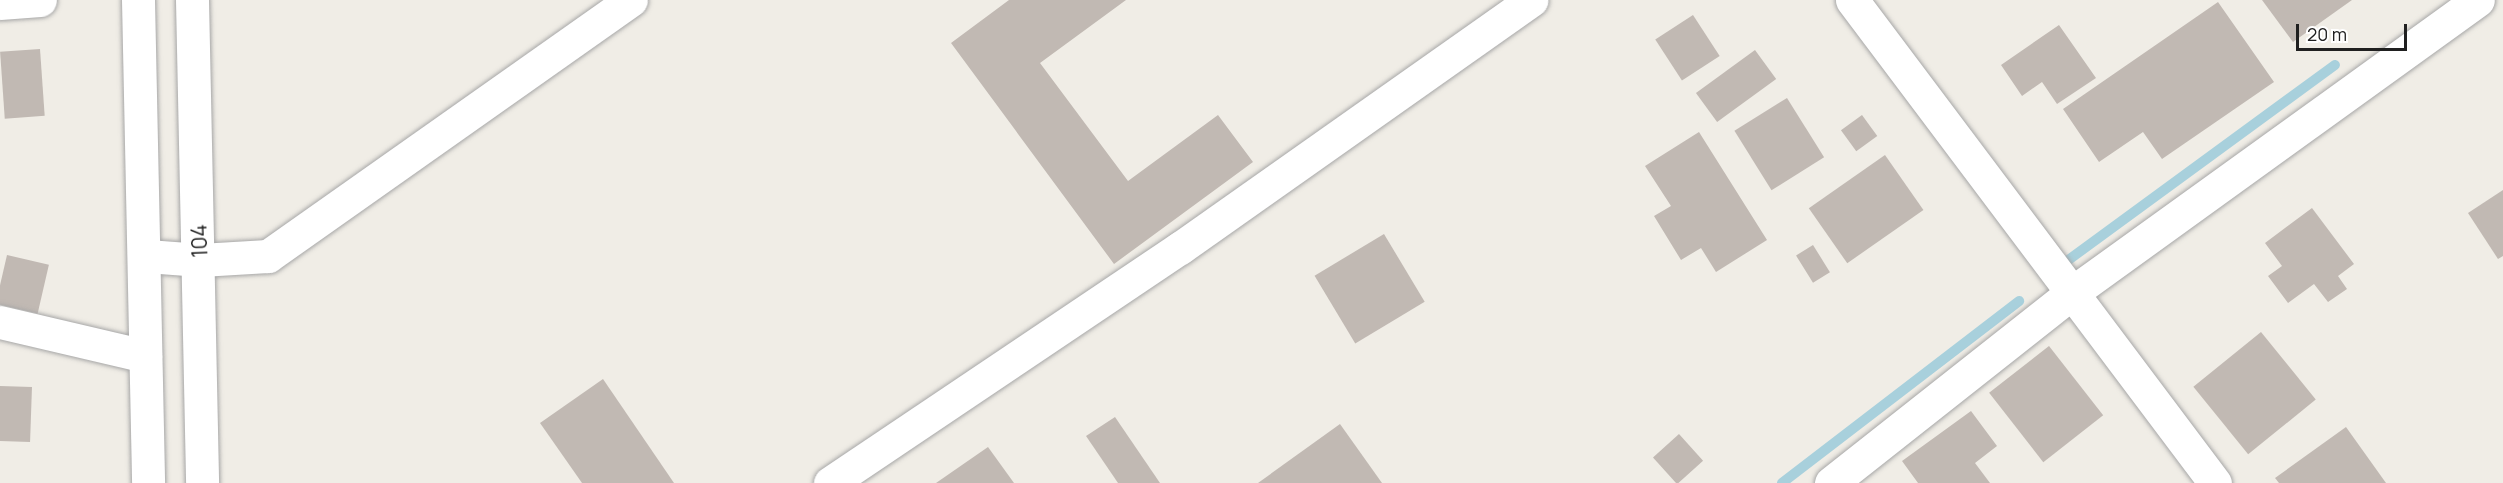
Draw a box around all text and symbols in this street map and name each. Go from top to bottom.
scale bar [2299,12,2410,50]
text: 20 m [2307,22,2347,46]
street label: 104 [186,224,212,258]

